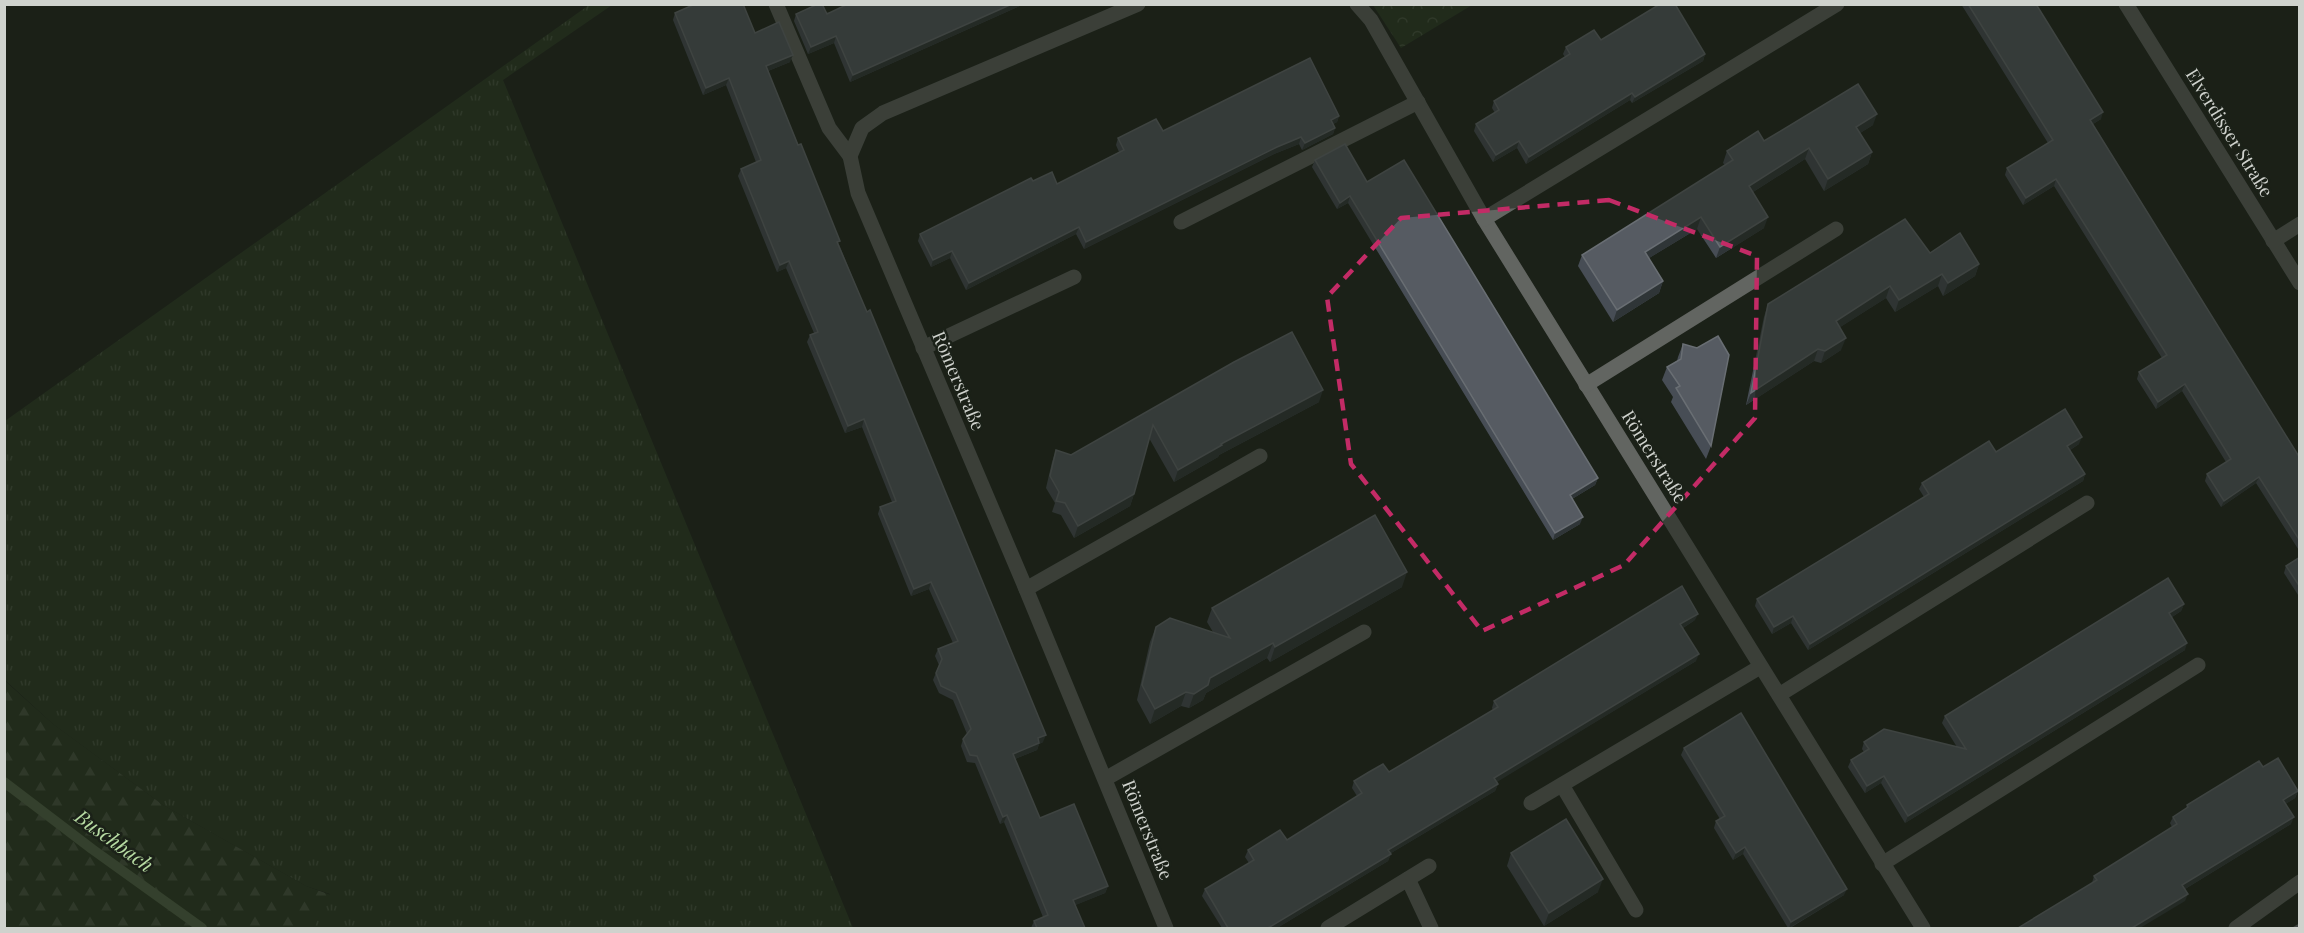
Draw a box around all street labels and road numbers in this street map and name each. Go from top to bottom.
street label: Elverdisser Straße [2181,64,2279,201]
street label: Römerstraße [927,327,991,434]
street label: Römerstraße [1617,405,1693,508]
street label: Römerstraße [1117,776,1179,883]

